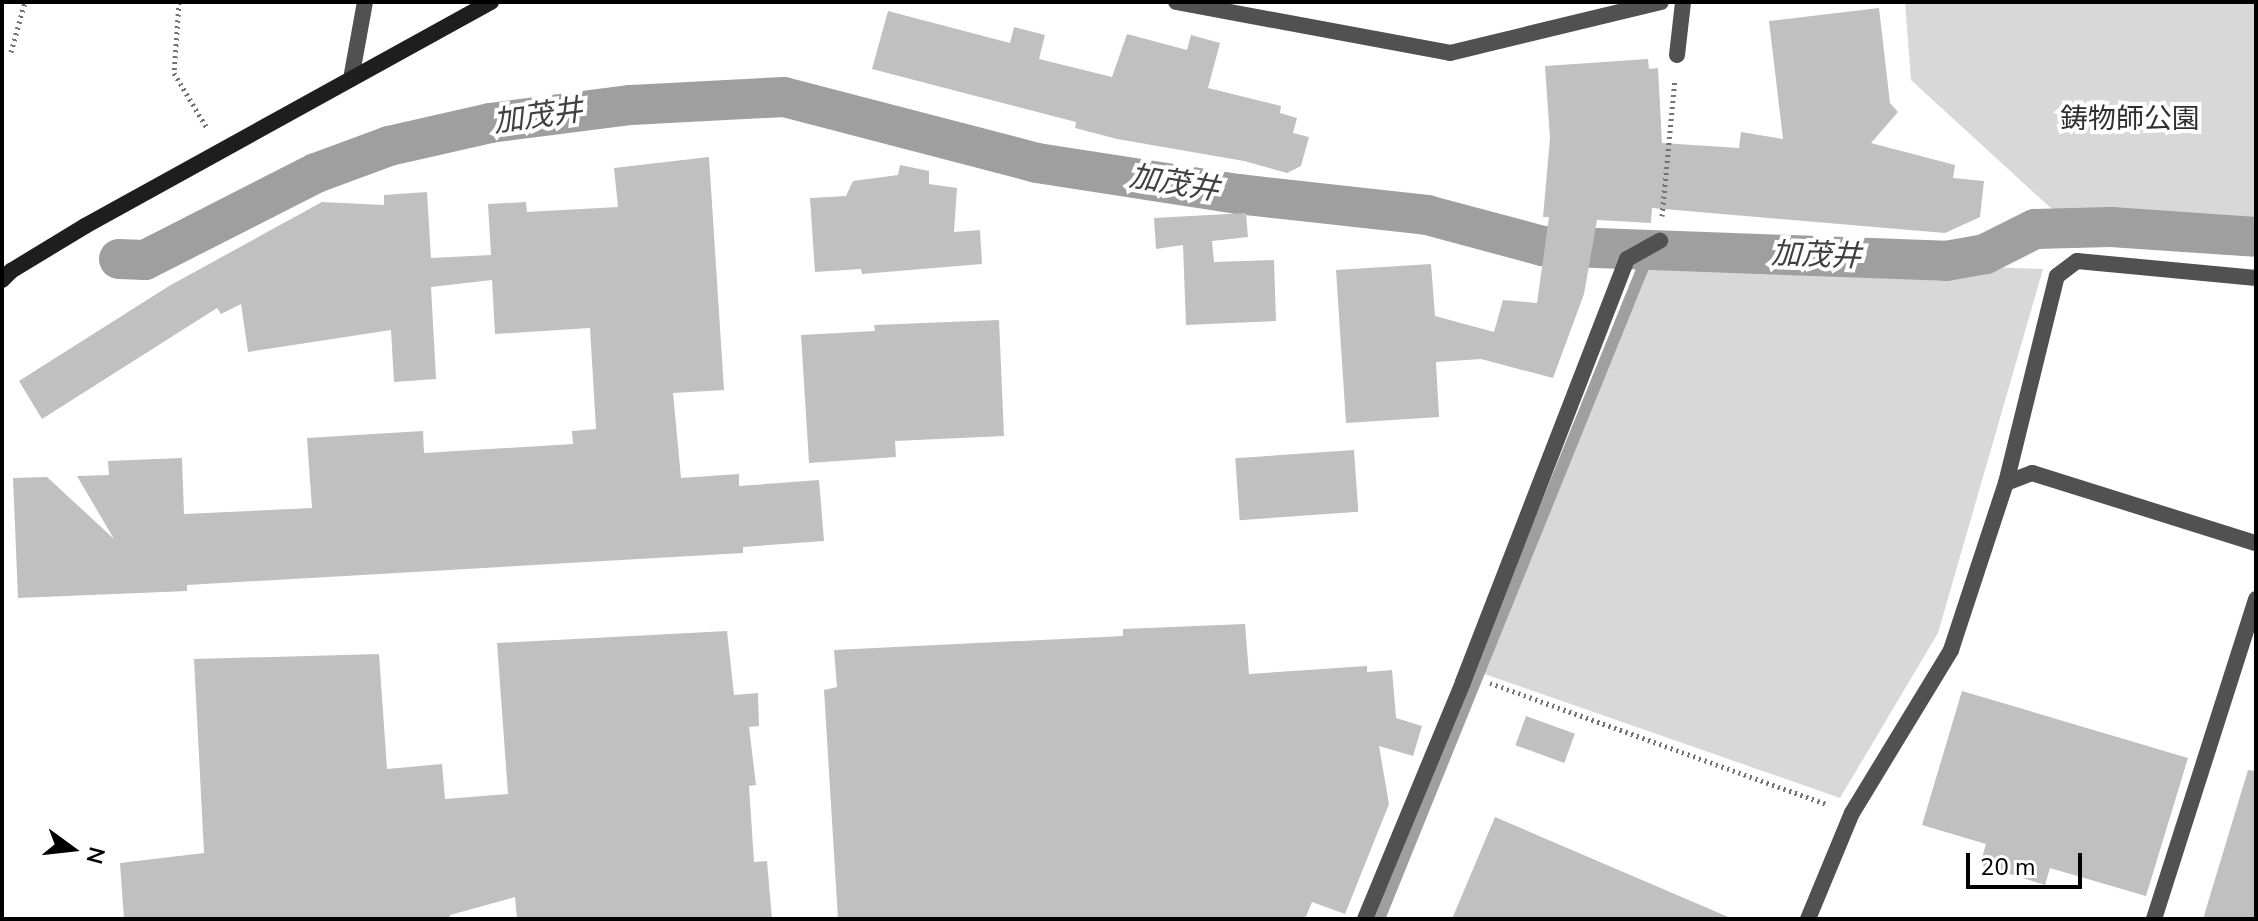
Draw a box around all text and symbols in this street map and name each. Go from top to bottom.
water label: 加茂井 [491,93,585,141]
park label: 鋳物師公園 [2060,102,2200,136]
water label: 加茂井 [1127,159,1221,209]
water label: 加茂井 [1770,236,1862,276]
north arrow [32,809,112,889]
scale bar [1970,837,2086,887]
text: N [79,843,112,867]
text: 20 m [1980,851,2036,883]

